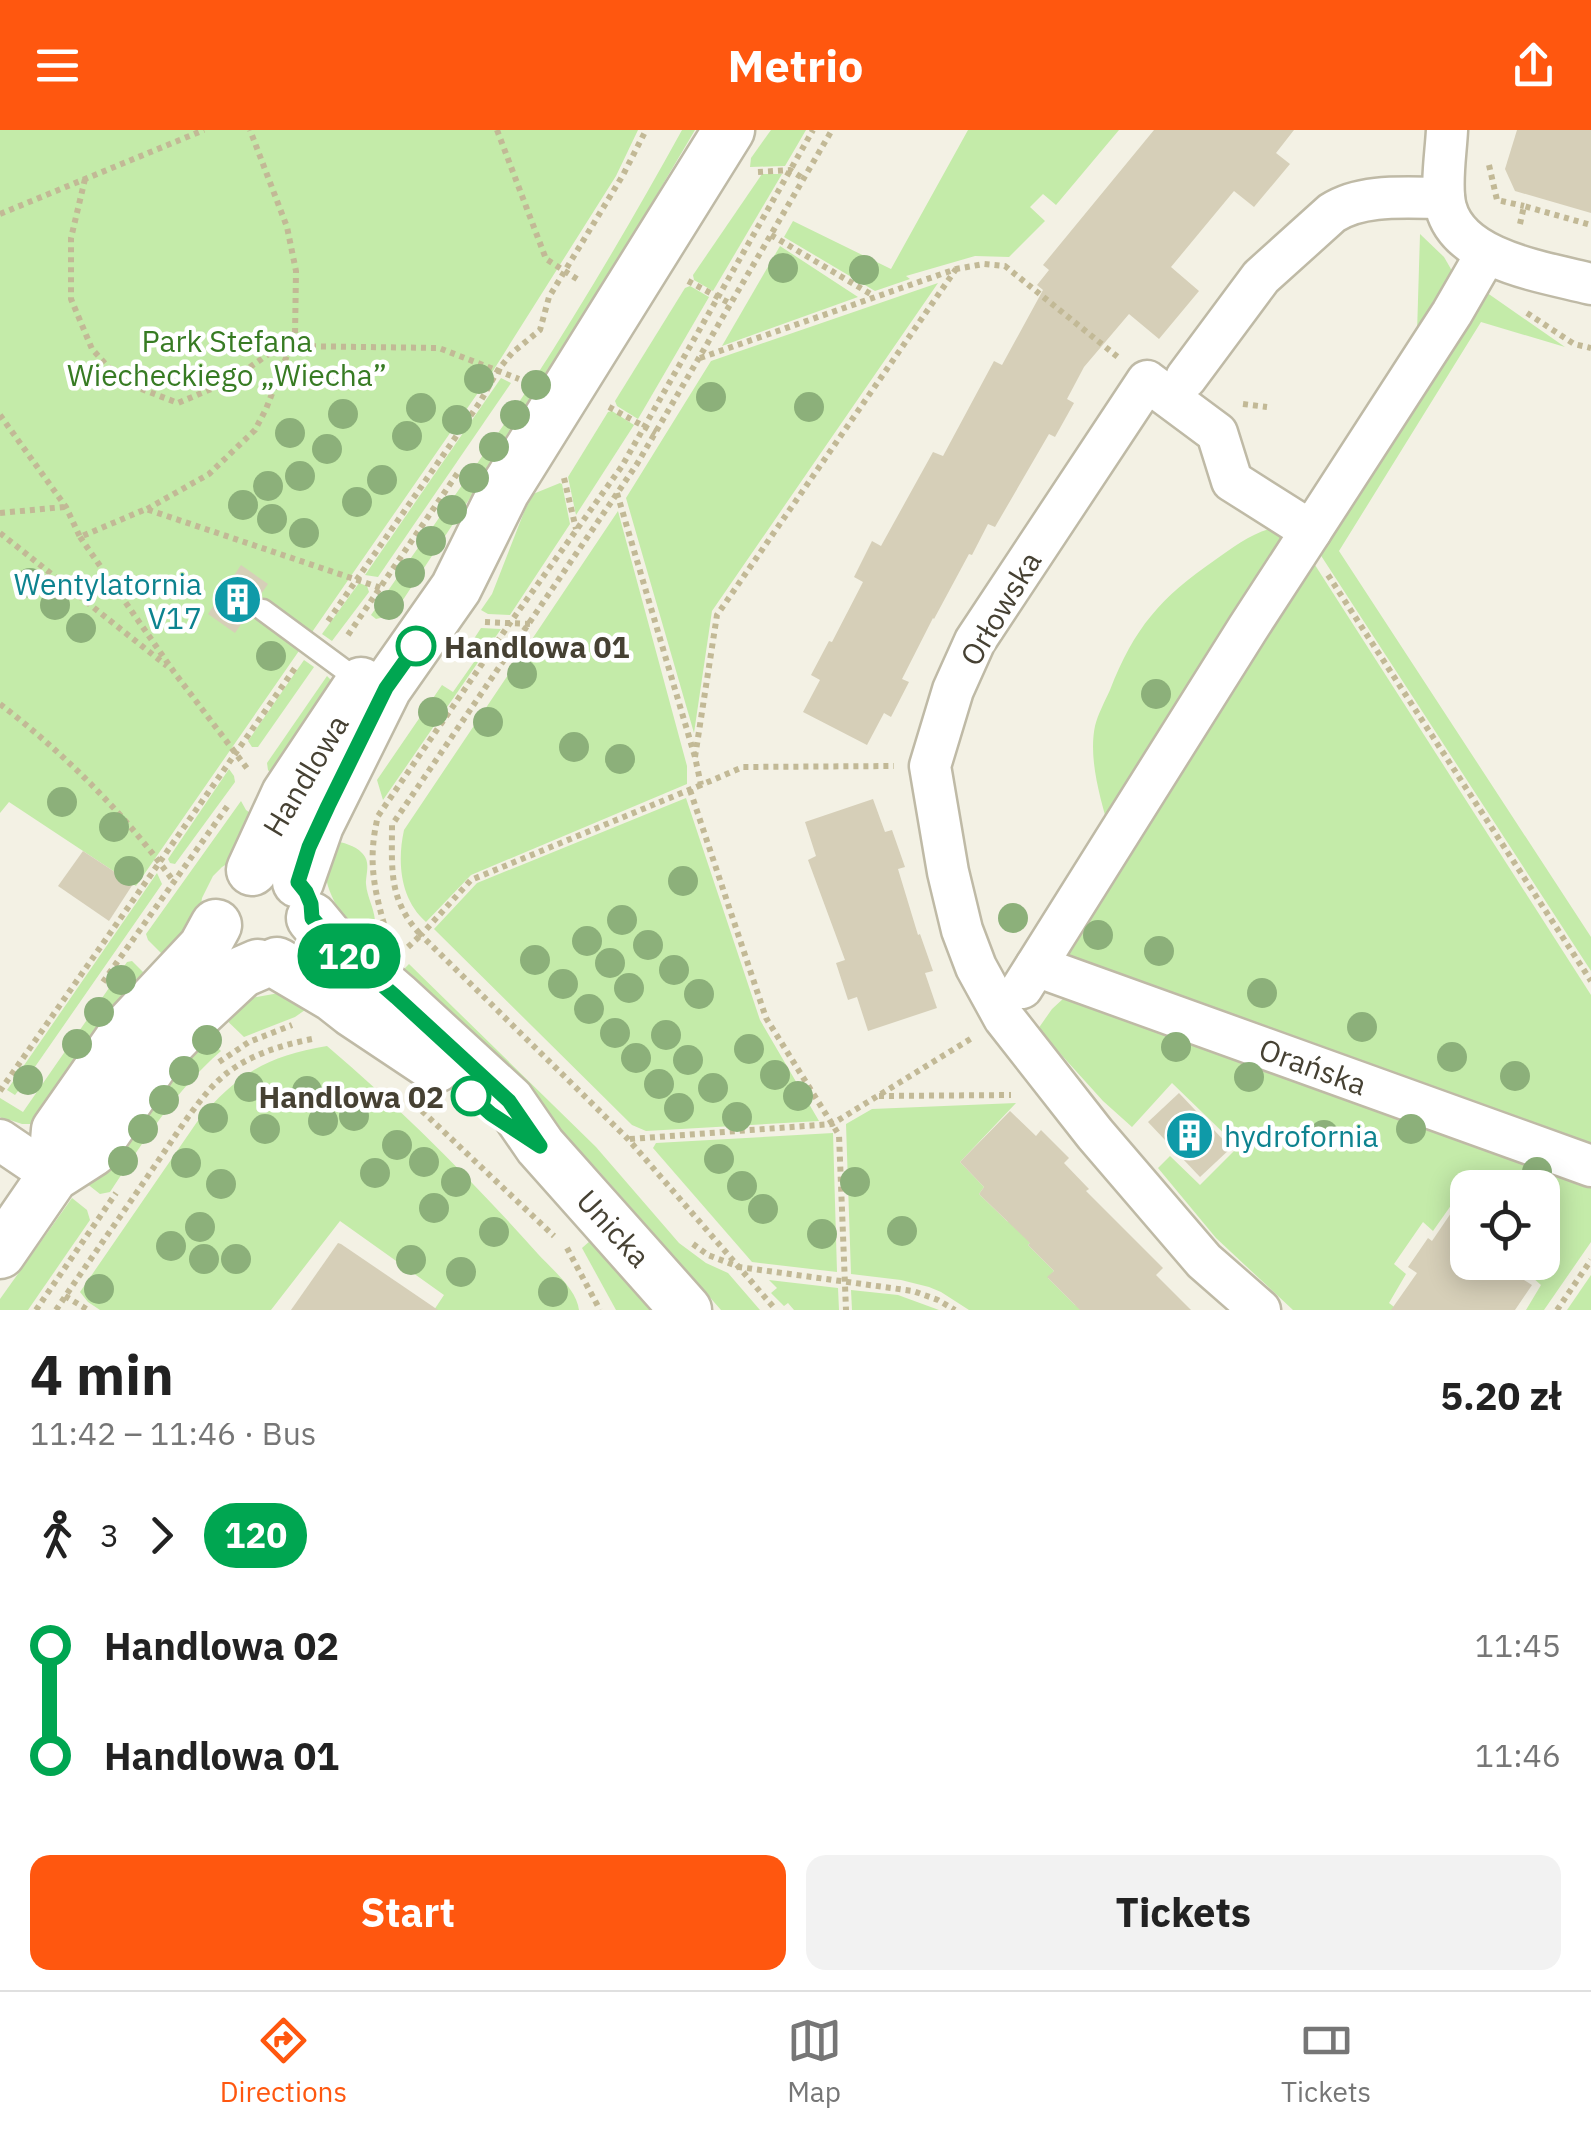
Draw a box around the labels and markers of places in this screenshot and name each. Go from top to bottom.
place label: Wentylatornia V17 [14,564,202,637]
building icon: Wentylatornia V17 [211,574,263,626]
marker: Handlowa 01 [397,627,435,665]
place label: Handlowa 01 [444,627,630,666]
place label: Handlowa 02 [258,1077,444,1116]
marker: Handlowa 02 [452,1077,490,1115]
building icon: hydrofornia [1163,1109,1215,1161]
place label: hydrofornia [1224,1116,1378,1155]

